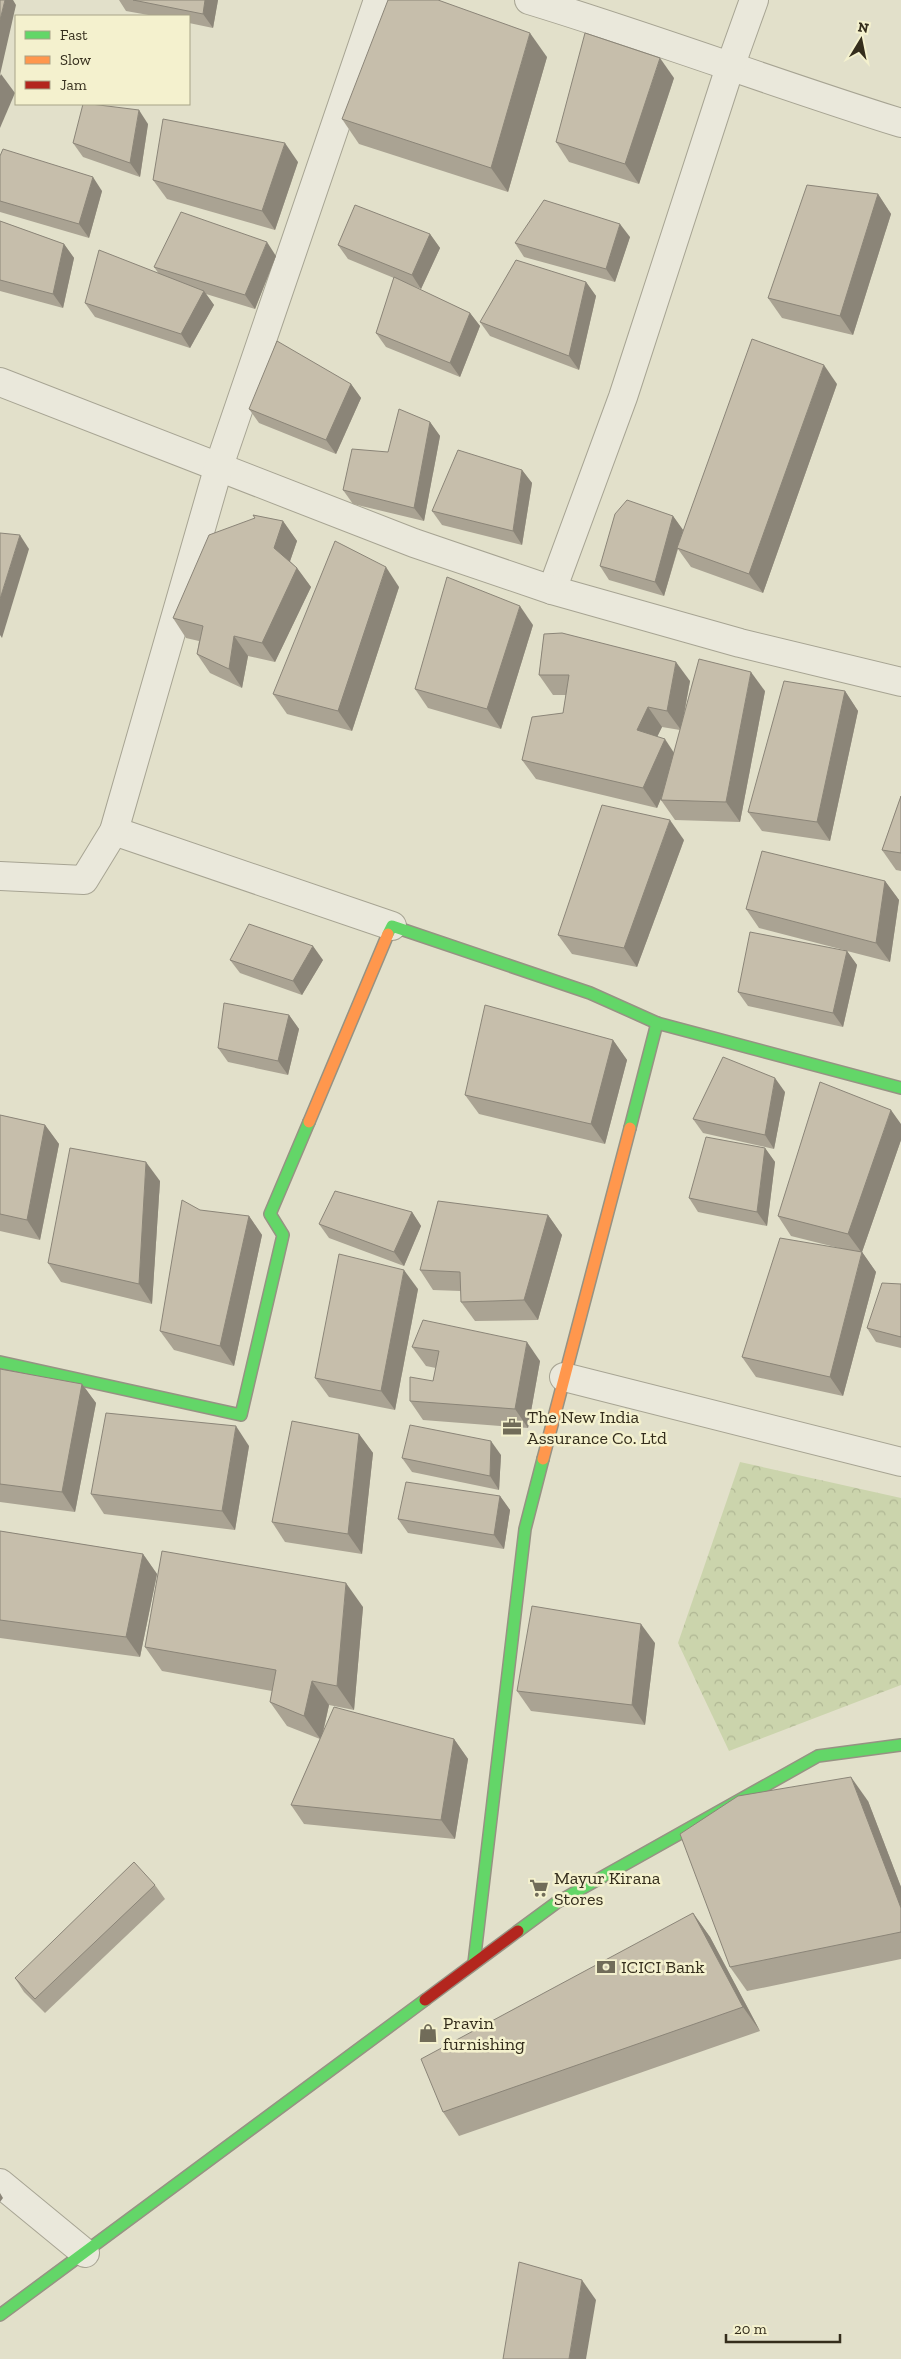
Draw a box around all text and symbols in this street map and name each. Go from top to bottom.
legend [15,15,190,105]
north arrow [836,15,886,65]
text: N [856,18,870,37]
text: Fast [60,26,88,44]
text: Slow [60,51,92,69]
text: Jam [60,76,87,94]
place label: The New India Assurance Co. Ltd [527,1406,667,1449]
office icon: The New India Assurance Co. Ltd [501,1416,523,1438]
place label: Mayur Kirana Stores [554,1867,661,1910]
supermarket icon: Mayur Kirana Stores [528,1877,550,1899]
bank icon: ICICI Bank [595,1956,617,1978]
place label: ICICI Bank [621,1956,705,1978]
place label: Pravin furnishing [443,2012,525,2055]
shop icon: Pravin furnishing [417,2022,439,2044]
scale bar [726,2312,840,2344]
text: 20 m [734,2320,767,2338]

